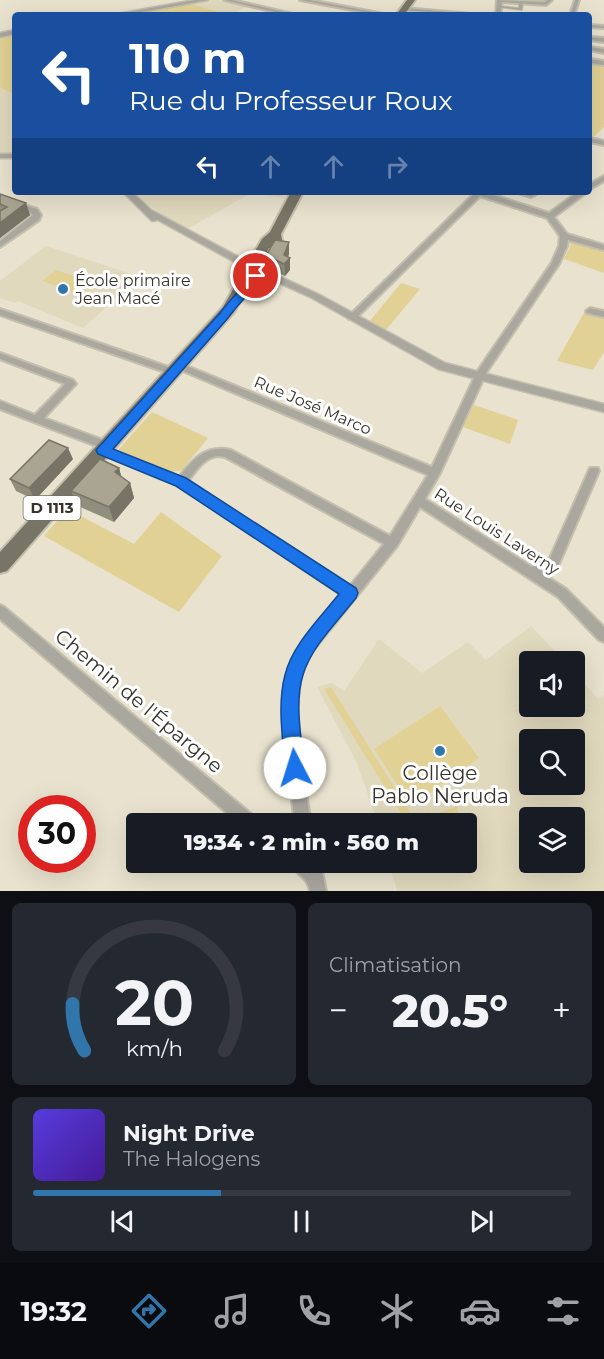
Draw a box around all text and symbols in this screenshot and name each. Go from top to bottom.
text: 110 m [129,32,246,84]
icon: left [30,36,108,114]
text: Rue du Professeur Roux [129,84,453,117]
icon: left [191,150,224,183]
icon: ahead [254,150,287,183]
icon: ahead [317,150,350,183]
icon: right [380,150,413,183]
pin [230,250,281,301]
icon: arrive [239,259,272,292]
place label: École primaire Jean Macé [74,271,191,308]
marker: École primaire Jean Macé [56,282,70,296]
street label: Rue José Marco [251,372,374,439]
street label: Rue Louis Laverny [431,484,563,579]
road number: D 1113 [23,496,80,520]
street label: Chemin de l'Épargne [50,624,228,778]
map controls [519,651,585,873]
button: sound [519,651,585,717]
button: search [519,729,585,795]
position arrow [263,736,327,800]
marker: Collège Pablo Neruda [433,744,447,758]
place label: Collège Pablo Neruda [371,761,509,808]
speed limit sign: 30 [18,795,96,873]
button: layers [519,807,585,873]
text: 19:34 · 2 min · 560 m [184,829,419,856]
text: Climatisation [329,953,462,977]
text: 20 [114,965,194,1041]
text: 20.5° [392,983,508,1038]
text: − [329,990,348,1030]
text: + [552,990,571,1030]
text: km/h [125,1035,183,1061]
text: Night Drive [123,1120,255,1147]
text: The Halogens [123,1147,260,1171]
icon: previous [106,1205,139,1238]
icon: pause [285,1205,318,1238]
icon: next [465,1205,498,1238]
icon: directions [128,1290,170,1332]
icon: music [211,1290,253,1332]
icon: phone [293,1290,335,1332]
icon: climate [376,1290,418,1332]
icon: car [459,1290,501,1332]
icon: filters [542,1290,584,1332]
text: 19:32 [20,1295,87,1328]

